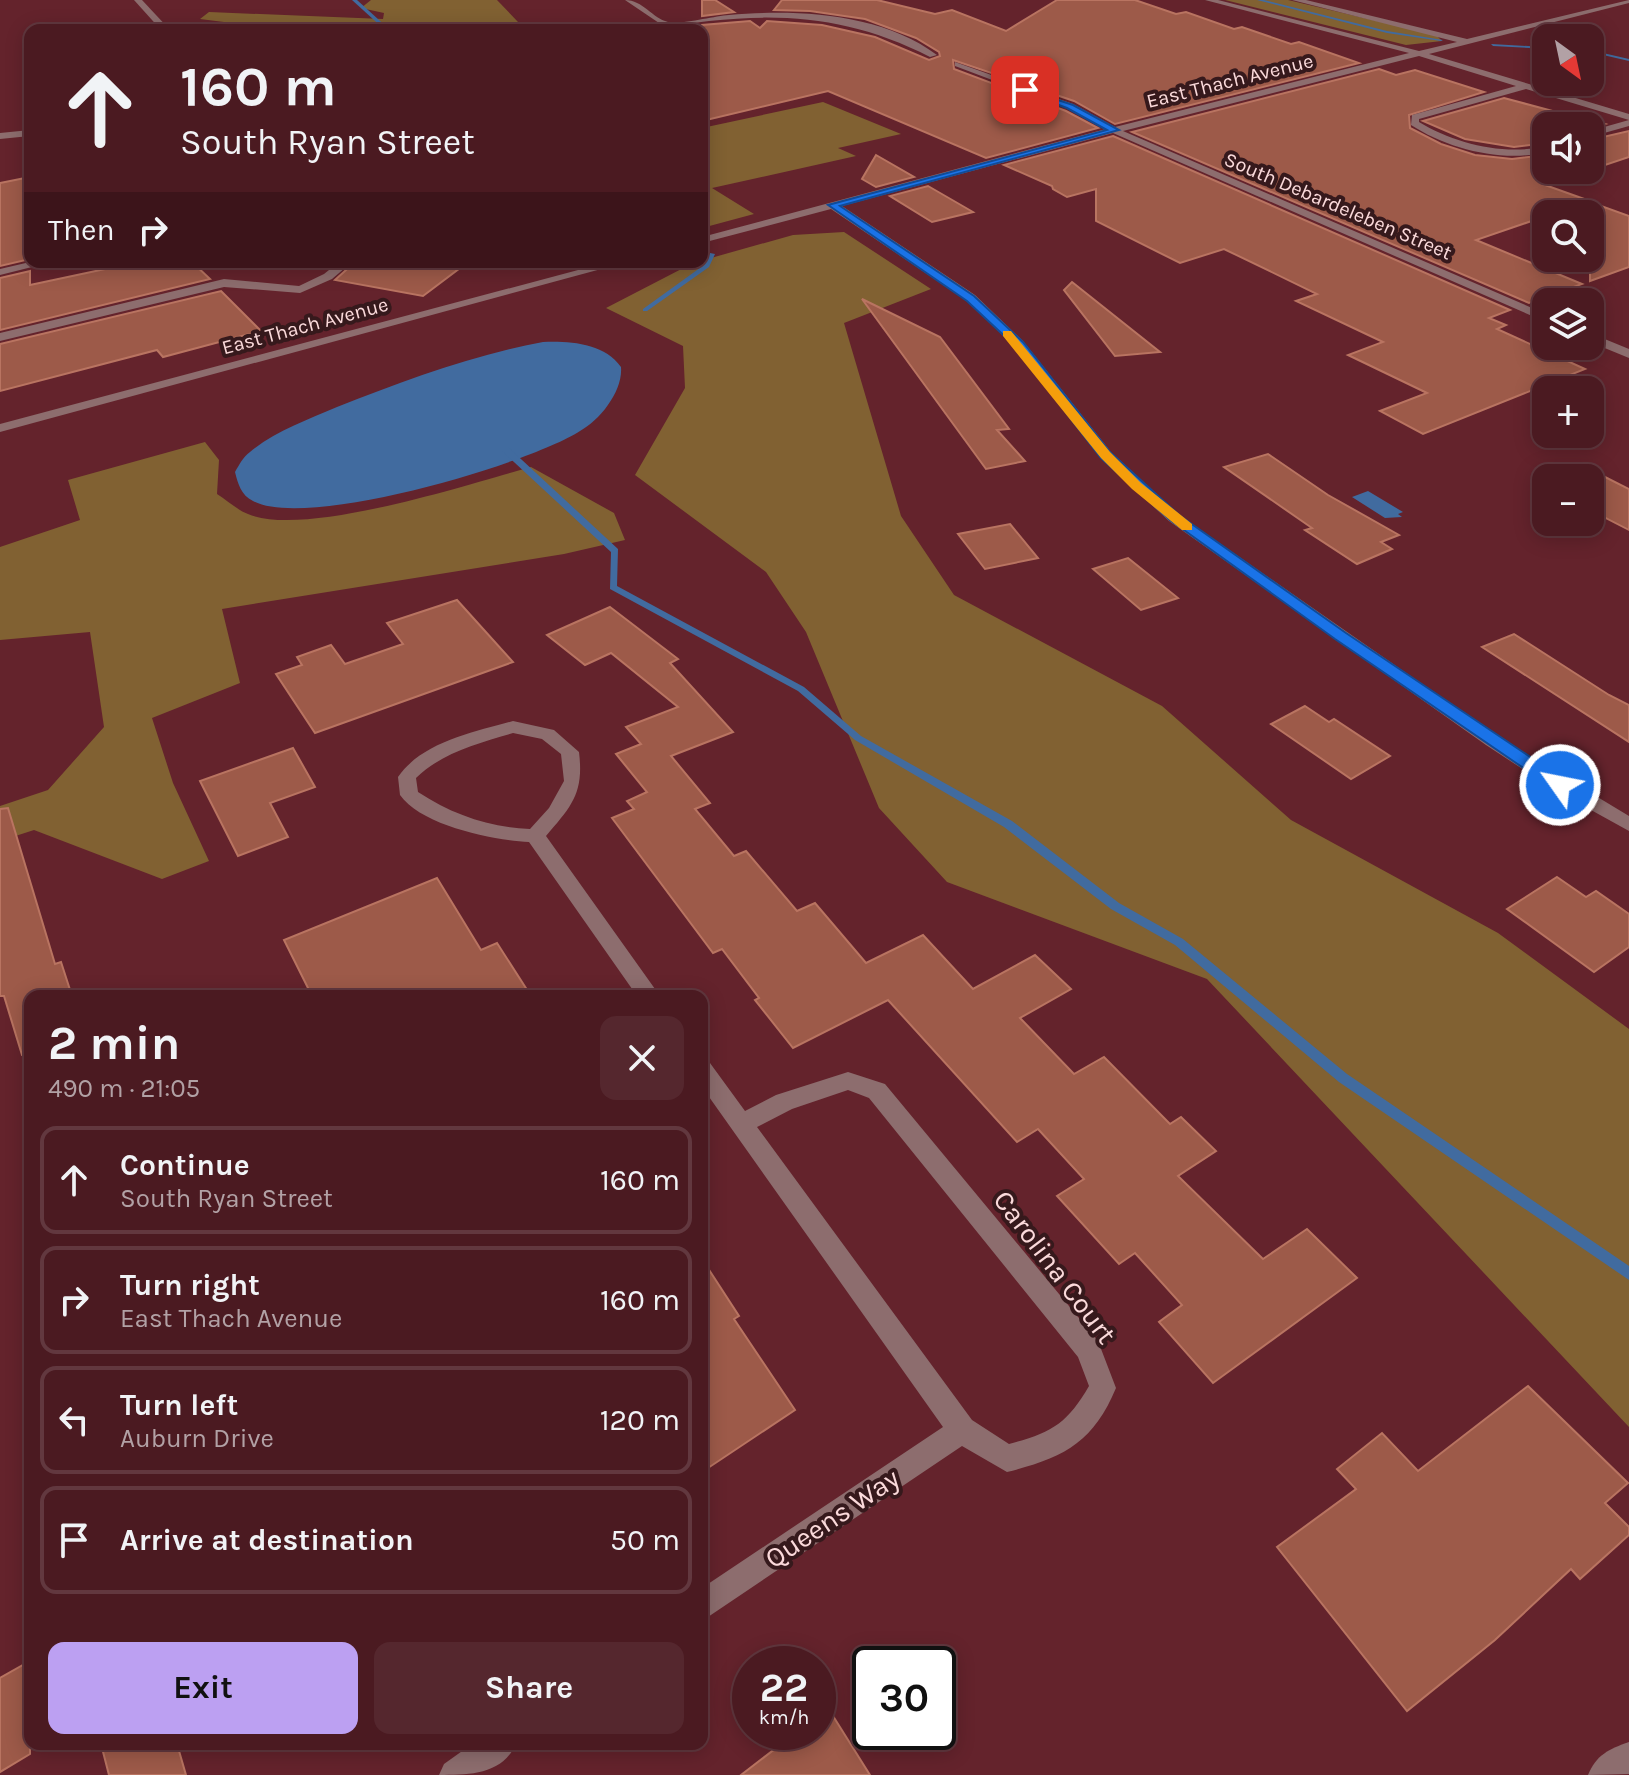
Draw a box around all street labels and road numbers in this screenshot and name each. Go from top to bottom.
street label: East Thach Avenue [1144,49,1316,113]
street label: South Debardeleben Street [1221,148,1456,265]
street label: East Thach Avenue [219,293,391,359]
street label: Carolina Court [987,1184,1123,1350]
street label: Queens Way [759,1461,905,1575]

